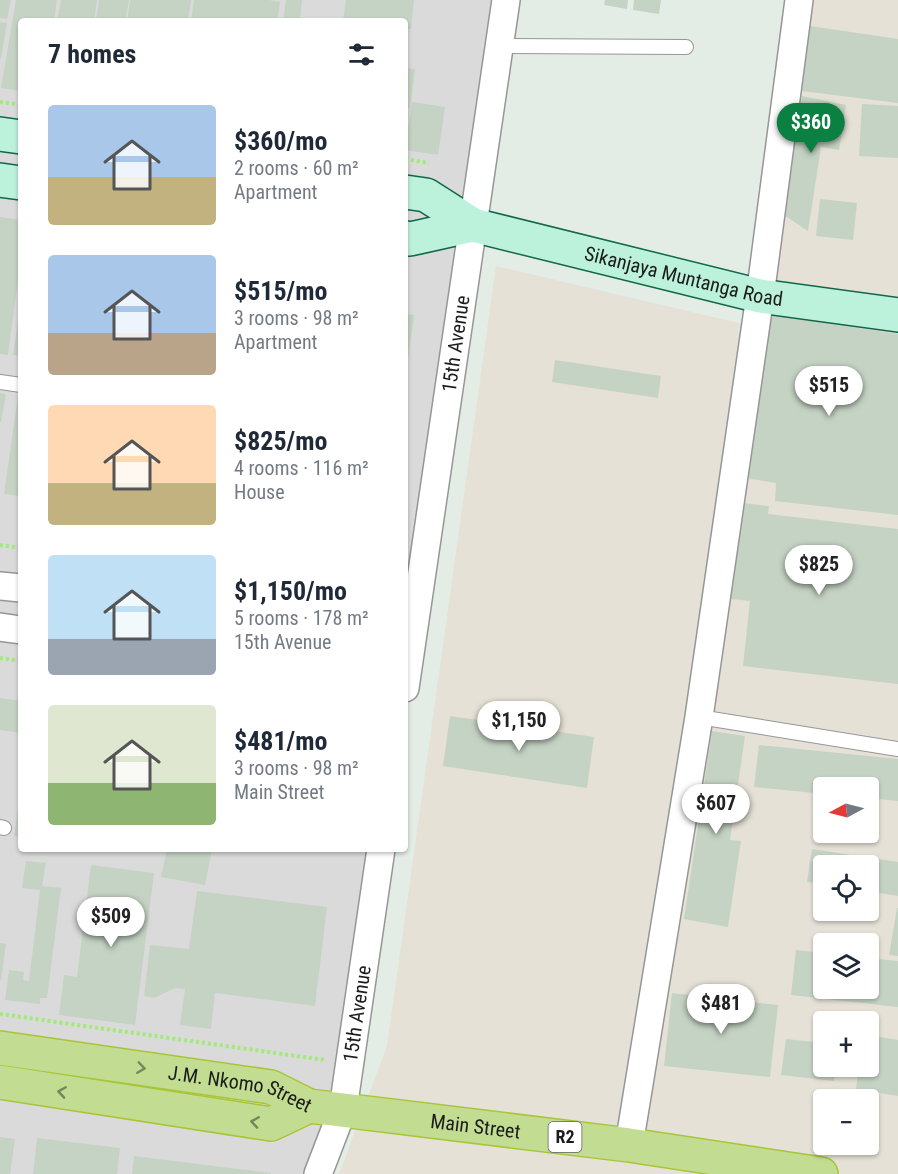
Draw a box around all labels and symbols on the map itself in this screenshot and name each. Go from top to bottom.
pin: $360 [775,103,847,154]
street label: Sikanjaya Muntanga Road [582,241,785,311]
street label: 15th Avenue [437,294,475,394]
pin: $515 [793,366,865,417]
pin: $825 [783,545,855,596]
pin: $1,150 [470,701,568,752]
north arrow [813,777,879,843]
pin: $607 [680,784,752,835]
pin: $509 [75,897,147,948]
street label: 15th Avenue [338,964,376,1064]
pin: $481 [685,984,757,1035]
street label: J.M. Nkomo Street [167,1060,316,1118]
one-way arrow [136,1062,146,1074]
one-way arrow [58,1086,67,1098]
street label: Main Street [429,1109,522,1144]
one-way arrow [250,1116,260,1128]
road number: R2 [548,1122,582,1152]

